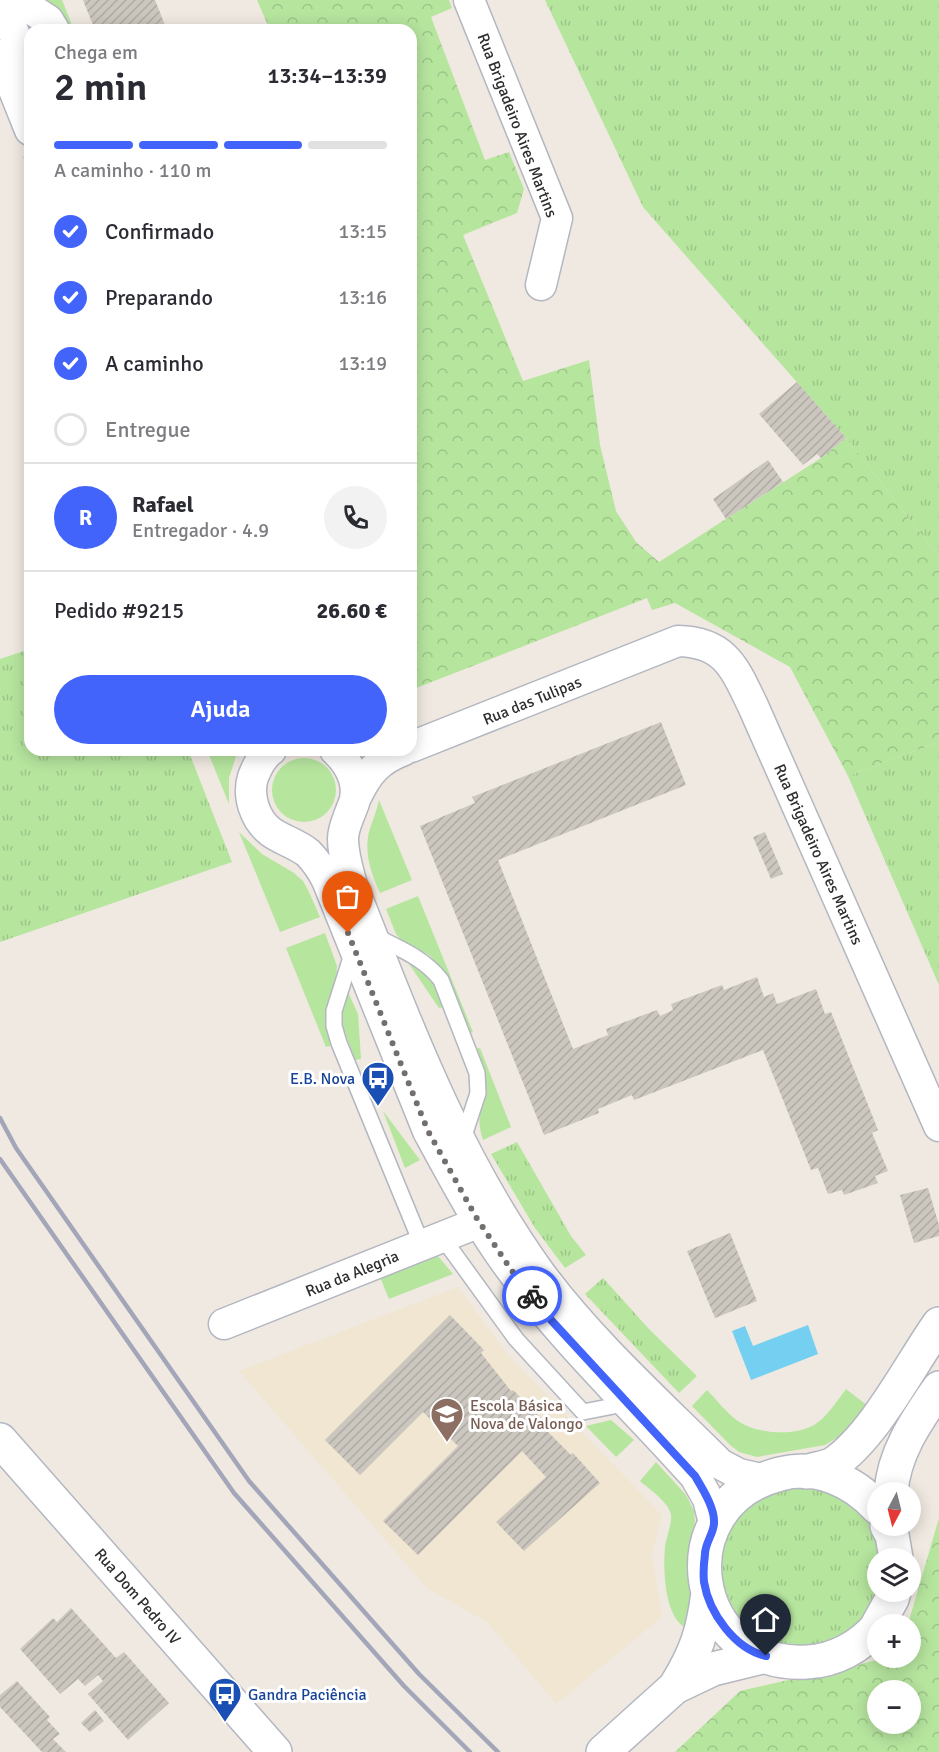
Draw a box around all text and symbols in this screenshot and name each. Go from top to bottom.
street label: Rua Brigadeiro Aires Martins [473,30,561,220]
text: Chega em [54,40,138,65]
text: 13:34–13:39 [268,62,387,89]
text: 2 min [54,63,147,111]
text: A caminho · 110 m [54,158,211,183]
icon: check [54,215,87,248]
text: Confirmado [105,218,214,245]
text: 13:15 [338,219,387,244]
icon: check [54,281,87,314]
text: Preparando [105,284,213,311]
text: 13:16 [338,285,387,310]
icon: check [54,347,87,380]
text: A caminho [105,350,204,377]
text: 13:19 [338,351,387,376]
text: Entregue [105,416,190,443]
button: phone [324,486,387,549]
text: Rafael [132,491,194,518]
text: R [79,504,92,531]
text: Entregador · 4.9 [132,518,269,543]
text: Pedido #9215 [54,597,184,624]
text: 26.60 € [316,597,387,624]
street label: Rua das Tulipas [480,672,585,730]
button: Ajuda [54,675,387,744]
street label: Rua Brigadeiro Aires Martins [769,761,867,948]
pin [322,871,373,933]
icon: bag [331,880,364,913]
bus stop icon: E.B. Nova [360,1060,396,1107]
place label: E.B. Nova [290,1069,355,1089]
street label: Rua da Alegria [303,1246,402,1302]
courier [502,1266,562,1326]
icon: bike [516,1280,549,1313]
school or university icon: Escola Básica Nova de Valongo [429,1396,465,1443]
place label: Escola Básica Nova de Valongo [470,1396,583,1434]
north arrow [867,1482,921,1536]
map controls [867,1482,921,1734]
street label: Rua Dom Pedro IV [90,1544,184,1649]
button: layers [867,1548,921,1602]
pin [740,1594,791,1656]
icon: home [749,1603,782,1636]
button: + [867,1614,921,1668]
bus stop icon: Gandra Paciência [207,1676,243,1723]
button: − [867,1680,921,1734]
place label: Gandra Paciência [248,1685,367,1705]

